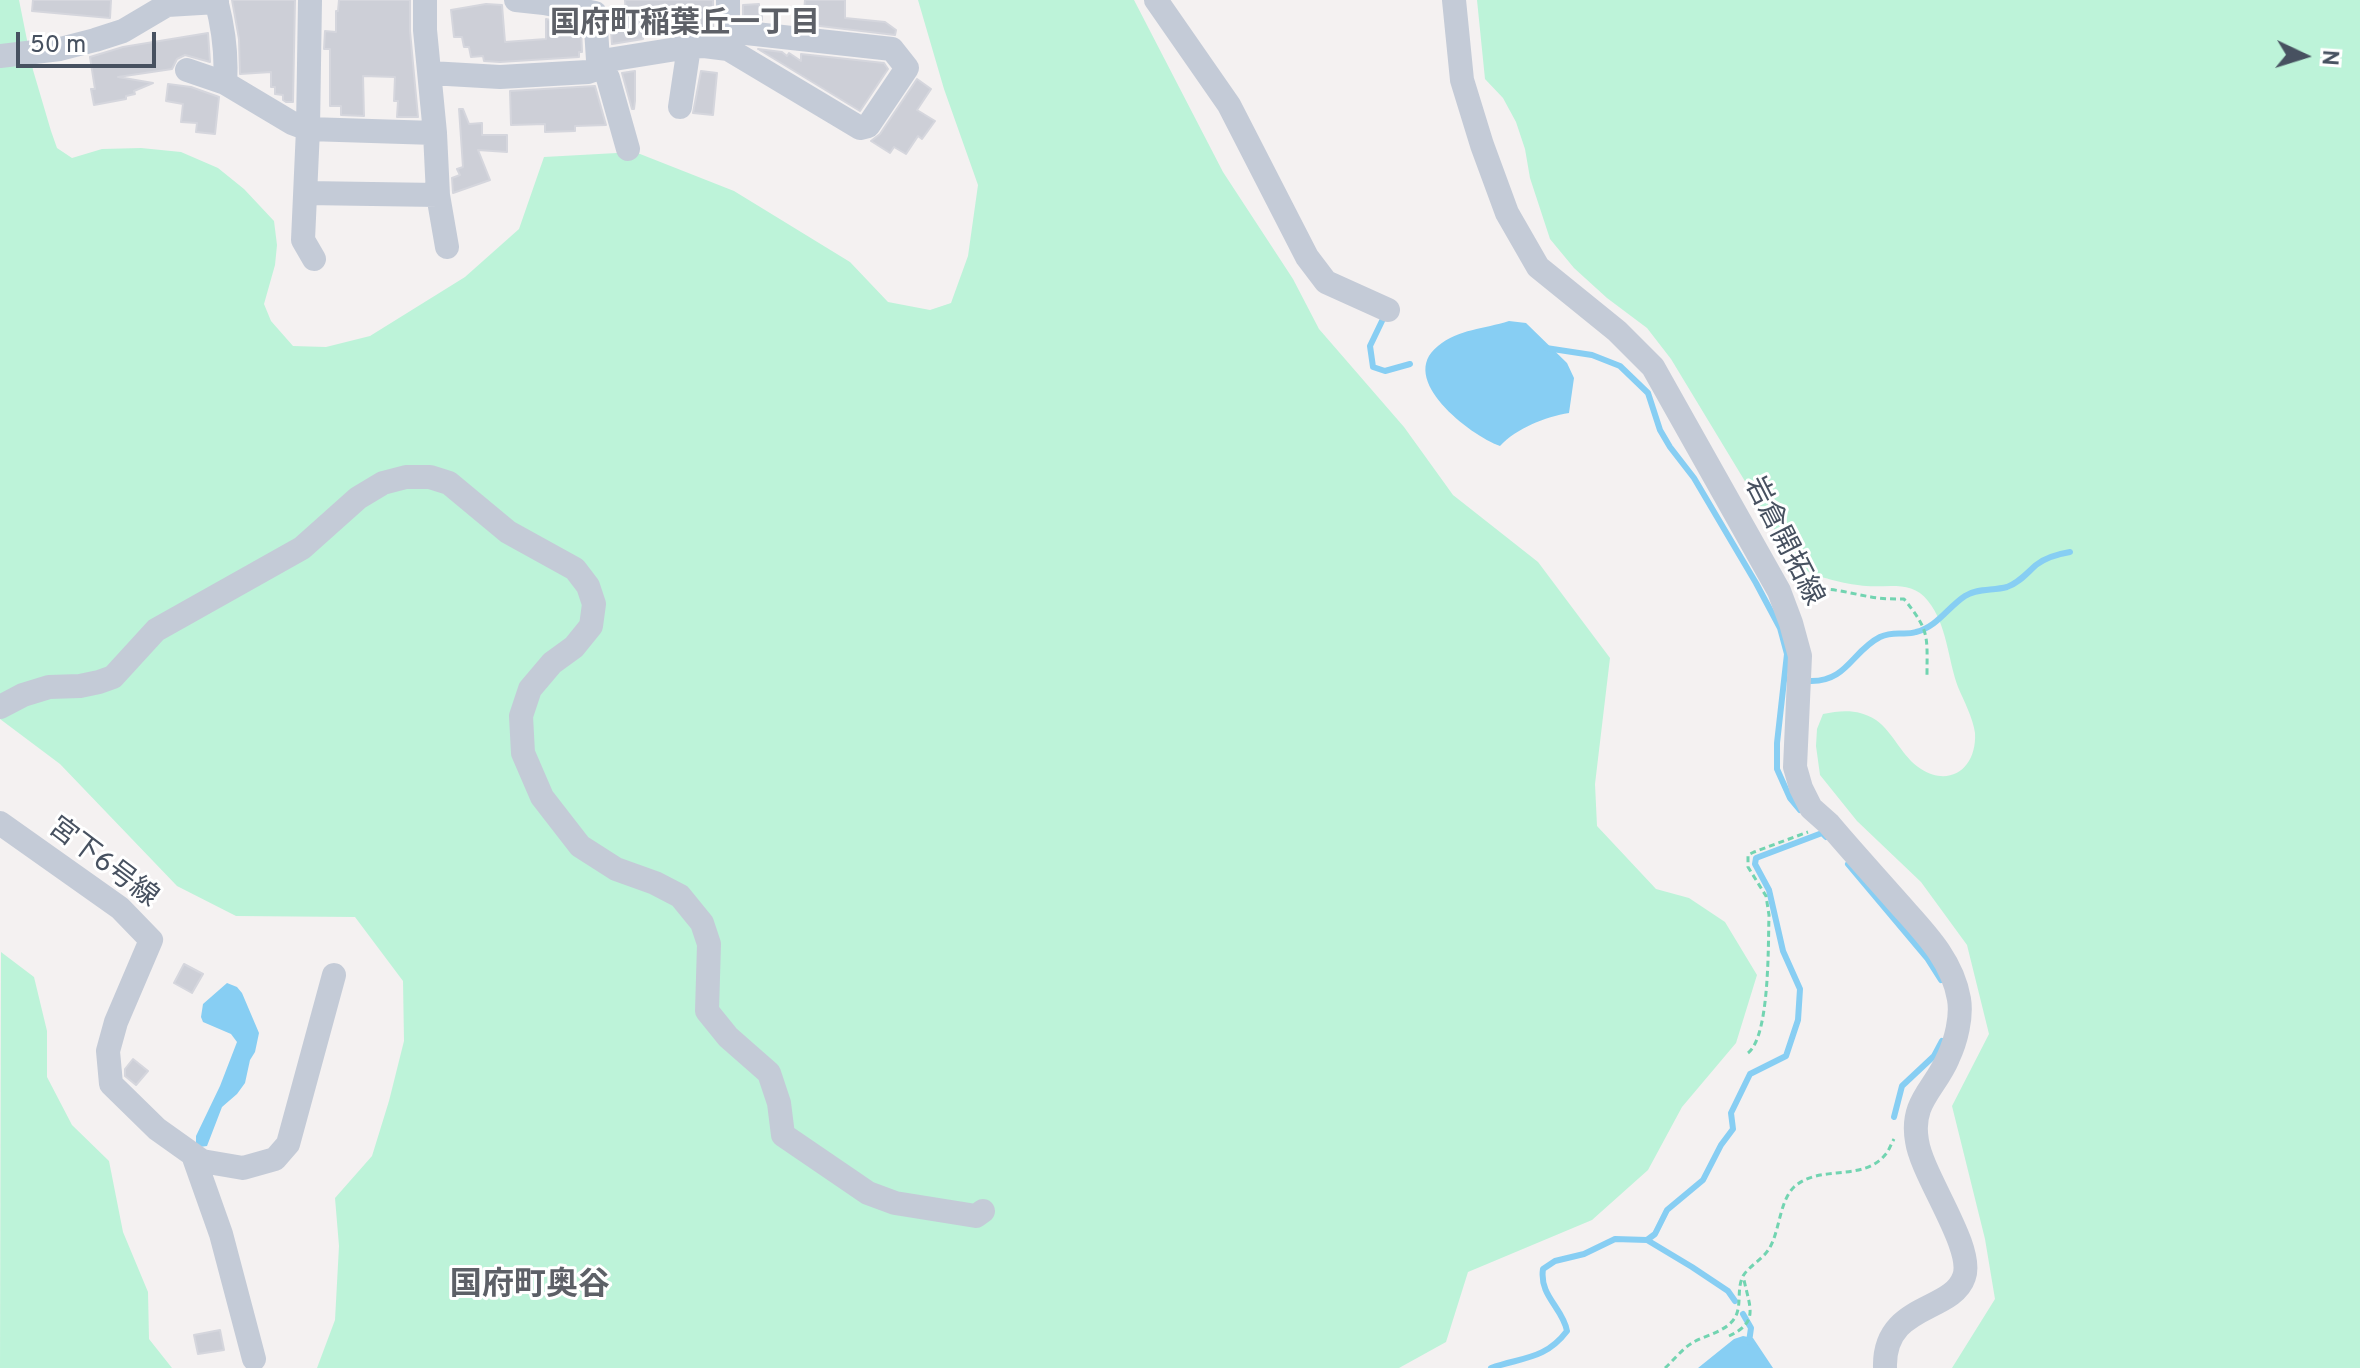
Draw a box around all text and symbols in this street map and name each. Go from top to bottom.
district label: 国府町稲葉丘一丁目 [550,8,820,44]
scale bar [20,16,160,66]
north arrow [2264,16,2344,96]
text: 50 m [30,31,86,61]
text: N [2314,49,2342,67]
street label: 岩倉開拓線 [1735,472,1829,612]
street label: 宮下6号線 [40,812,164,916]
district label: 国府町奥谷 [450,1269,610,1307]

